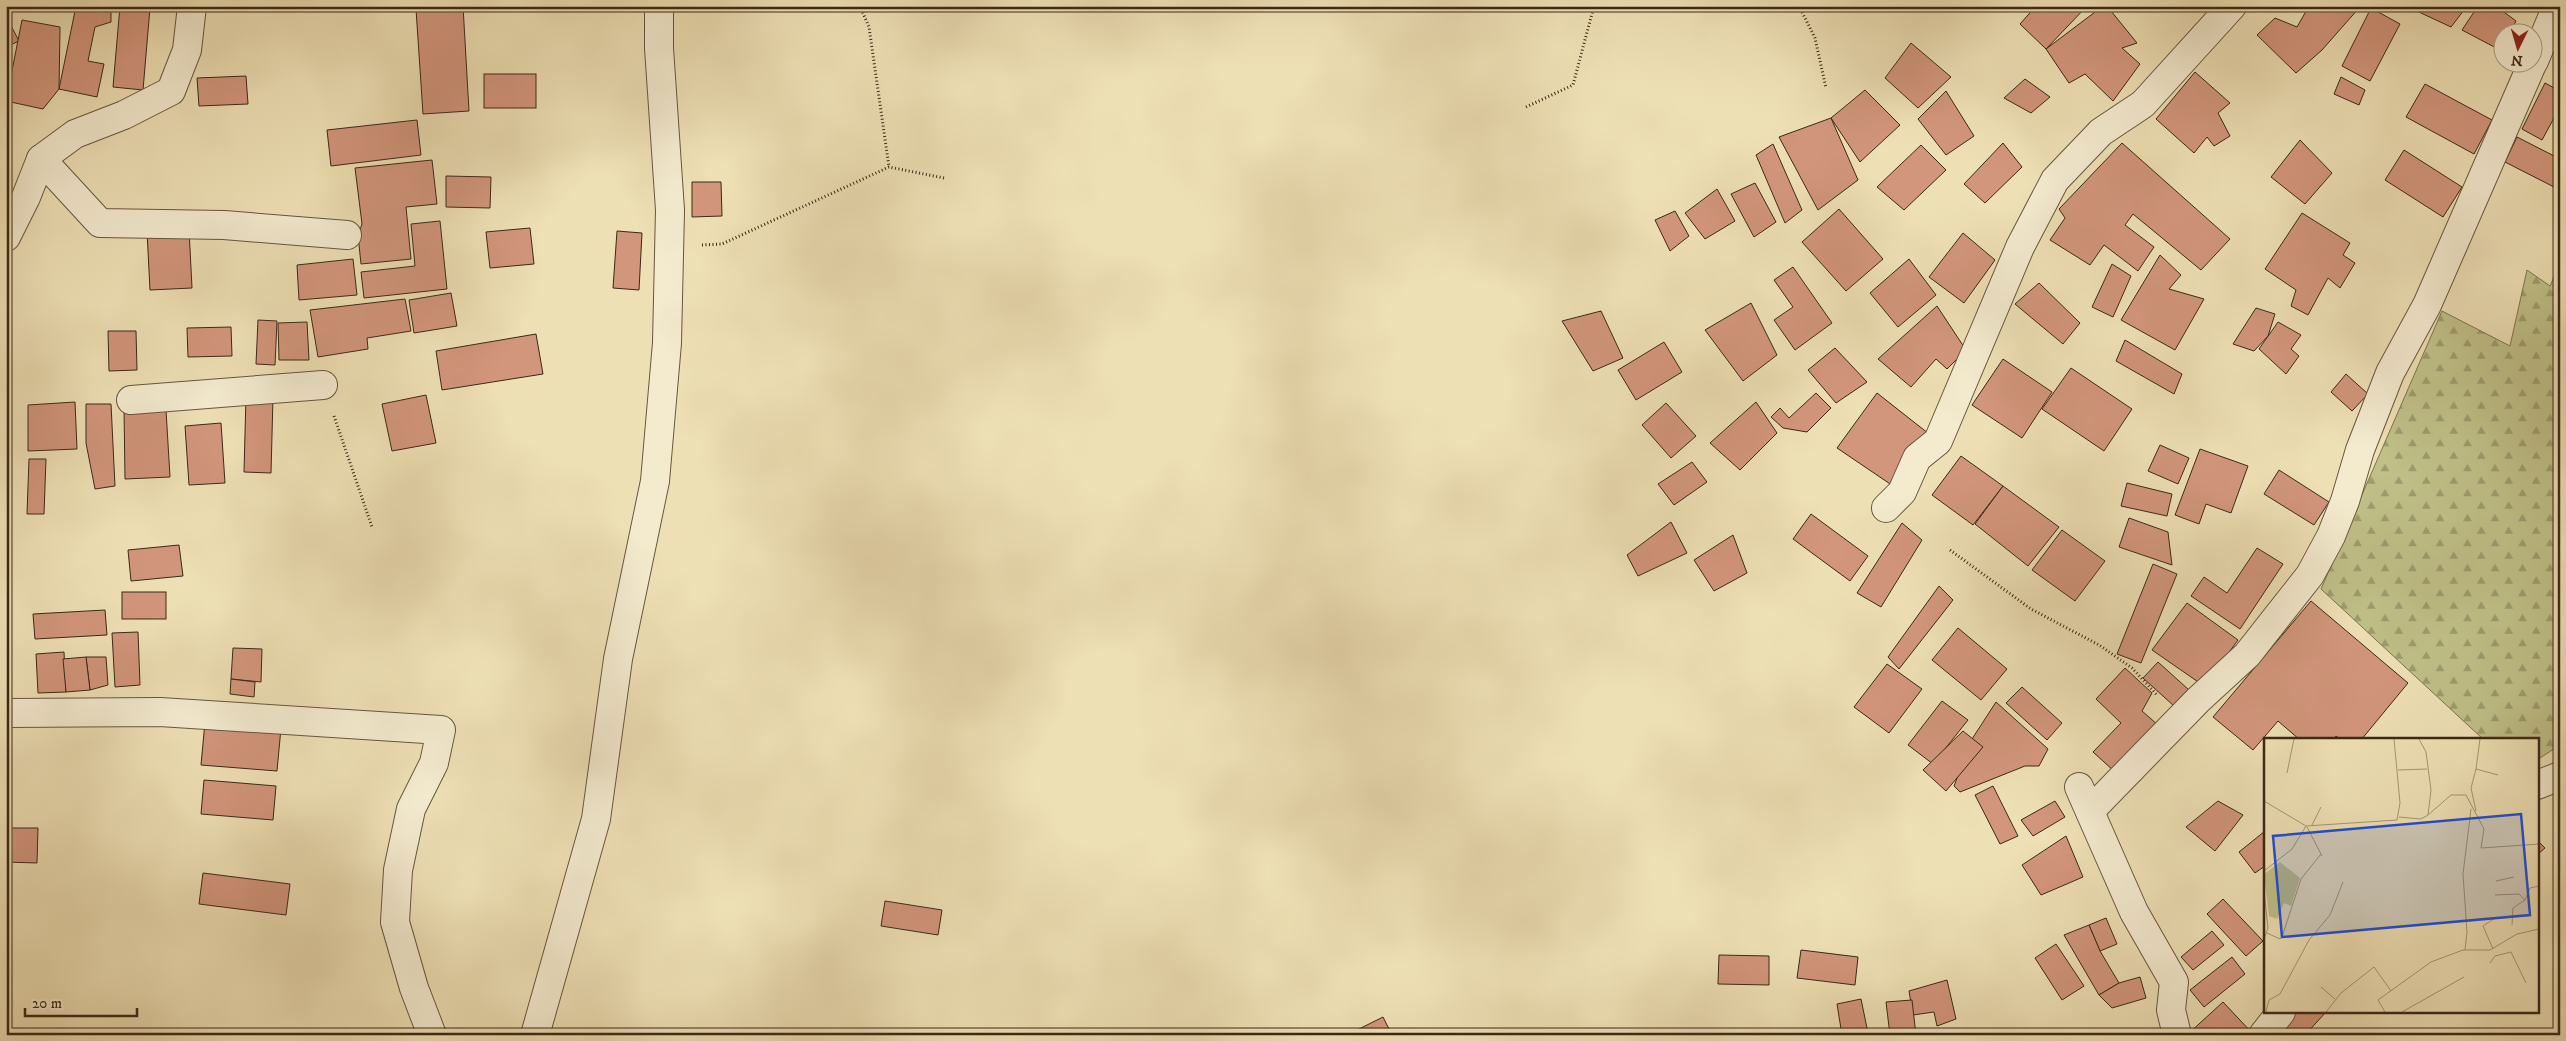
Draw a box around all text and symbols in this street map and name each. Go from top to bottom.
north arrow [2494,22,2544,72]
text: N [2510,50,2523,69]
inset map [2264,738,2538,1014]
scale bar [25,986,138,1018]
text: 20 m [32,994,62,1013]

